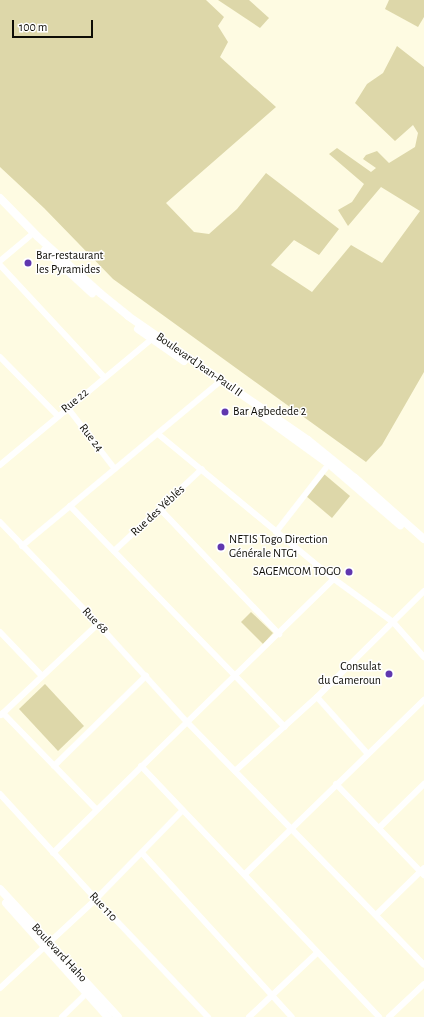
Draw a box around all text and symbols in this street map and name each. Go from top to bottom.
scale bar [14,12,95,38]
text: 100 m [19,21,47,33]
place label: Bar-restaurant les Pyramides [36,249,103,277]
marker: Bar-restaurant les Pyramides [23,258,33,268]
street label: Boulevard Jean-Paul II [153,330,245,400]
street label: Rue 22 [58,386,92,416]
place label: Bar Agbedede 2 [233,405,306,419]
marker: Bar Agbedede 2 [220,407,230,417]
street label: Rue 24 [76,421,106,455]
street label: Rue des Yéblés [128,482,188,540]
place label: NETIS Togo Direction Générale NTG1 [229,533,328,561]
marker: NETIS Togo Direction Générale NTG1 [216,542,226,552]
place label: SAGEMCOM TOGO [253,565,341,579]
marker: SAGEMCOM TOGO [344,567,354,577]
street label: Rue 68 [79,605,111,637]
place label: Consulat du Cameroun [318,660,381,688]
marker: Consulat du Cameroun [384,669,394,679]
street label: Rue 110 [86,889,120,925]
street label: Boulevard Haho [28,921,90,985]

